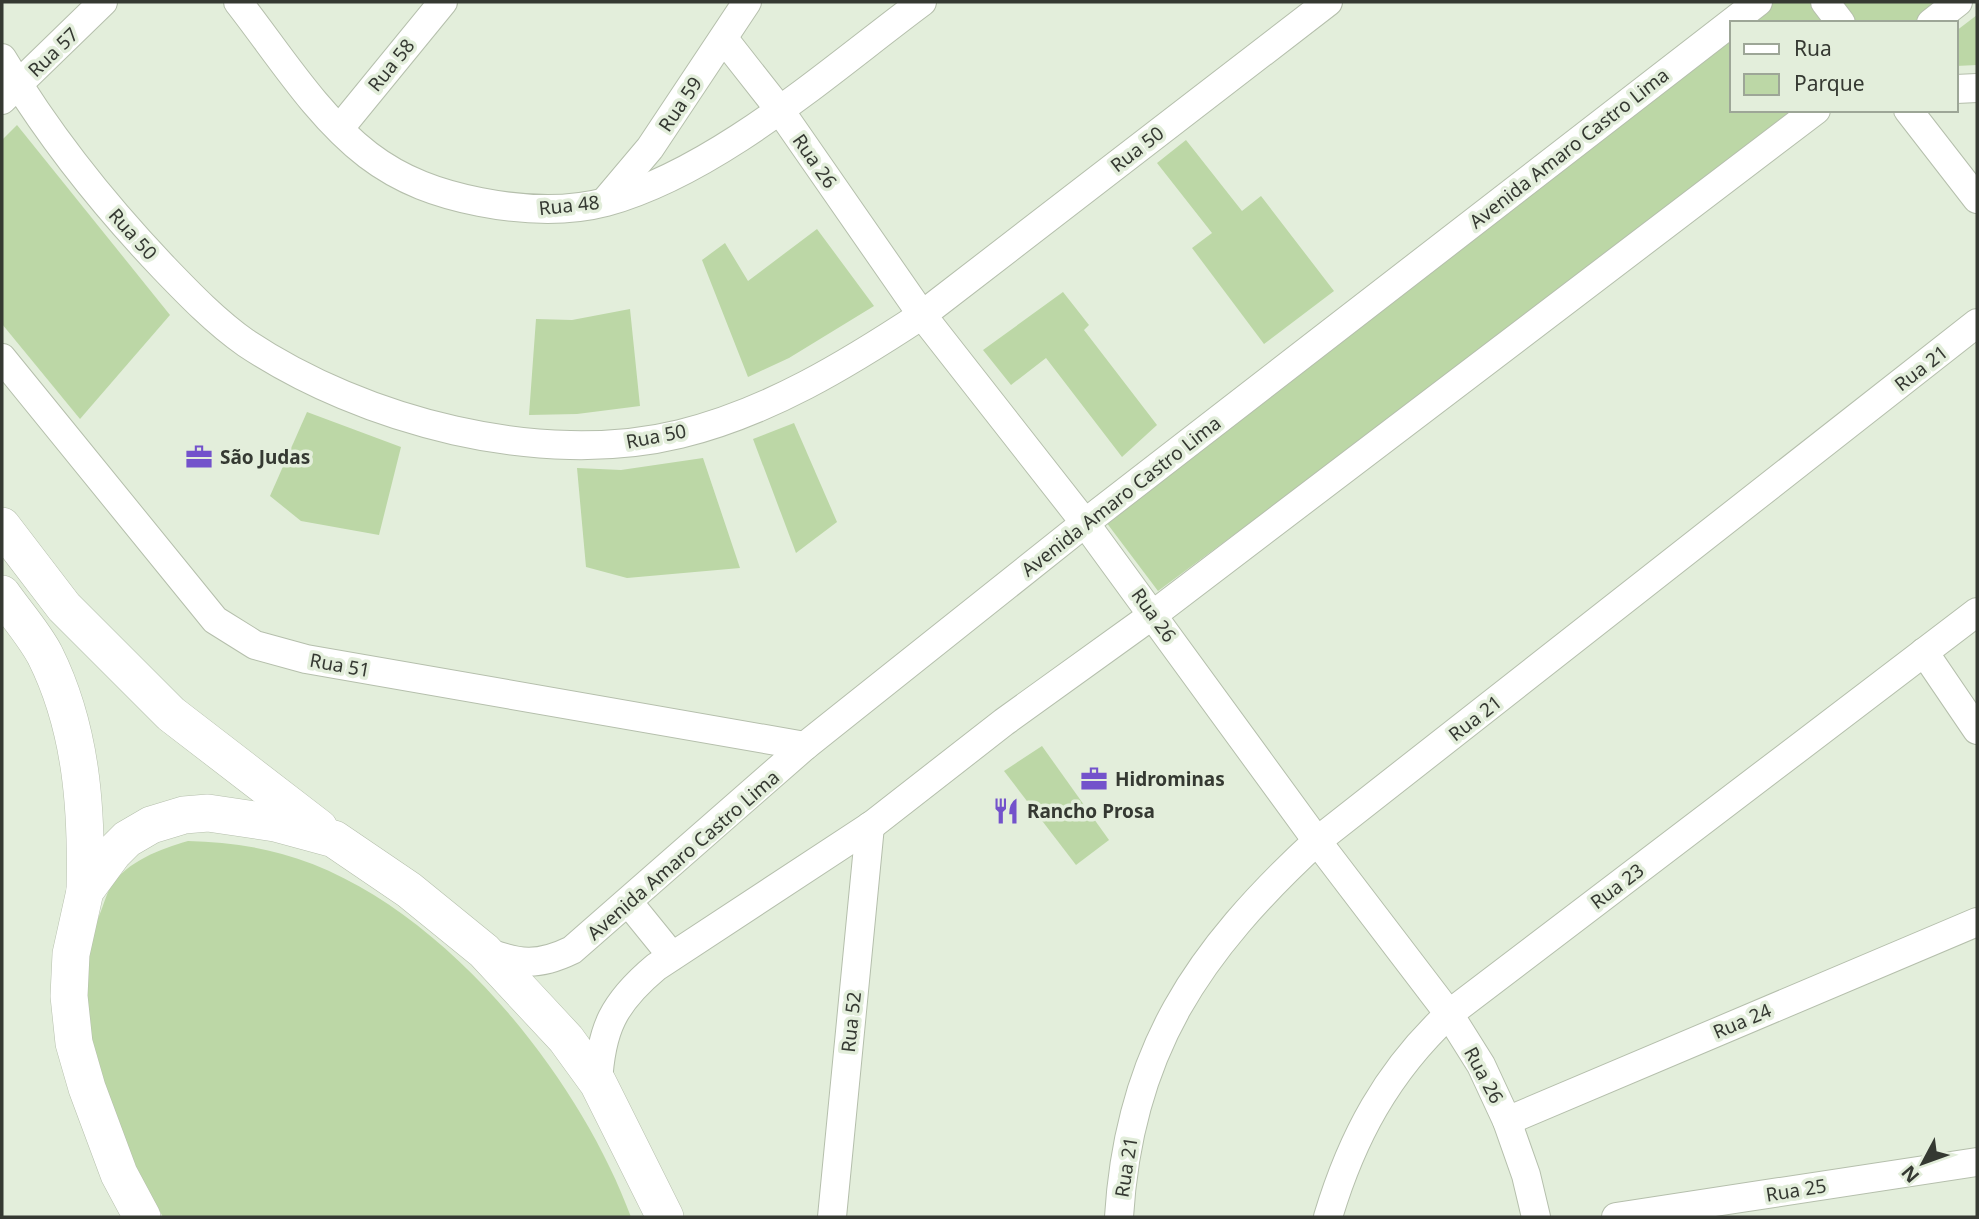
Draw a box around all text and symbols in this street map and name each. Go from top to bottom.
street label: Rua 57 [22,21,84,83]
legend [1730,21,1958,112]
street label: Rua 58 [362,33,420,97]
text: Rua [1794,34,1832,62]
street label: Avenida Amaro Castro Lima [1464,62,1674,234]
text: Parque [1794,69,1864,97]
street label: Rua 59 [652,71,708,137]
street label: Rua 50 [1105,120,1169,178]
street label: Rua 26 [787,129,843,193]
street label: Rua 48 [537,189,601,221]
street label: Rua 50 [103,203,163,265]
street label: Rua 21 [1889,339,1953,397]
street label: Avenida Amaro Castro Lima [1016,410,1226,582]
street label: Rua 50 [624,417,688,455]
office icon: São Judas [184,442,214,472]
place label: São Judas [220,444,310,470]
street label: Rua 26 [1126,583,1182,647]
street label: Rua 51 [308,647,372,683]
street label: Rua 21 [1443,689,1507,747]
street label: Avenida Amaro Castro Lima [581,764,785,946]
office icon: Hidrominas [1079,764,1109,794]
place label: Hidrominas [1115,766,1225,792]
restaurant icon: Rancho Prosa [991,796,1021,826]
place label: Rancho Prosa [1027,798,1155,824]
street label: Rua 23 [1585,857,1649,915]
street label: Rua 52 [835,990,867,1054]
street label: Rua 24 [1709,997,1775,1045]
street label: Rua 26 [1458,1042,1510,1108]
north arrow [1888,1128,1958,1198]
street label: Rua 21 [1108,1135,1144,1199]
text: N [1895,1160,1925,1189]
street label: Rua 25 [1764,1172,1828,1208]

